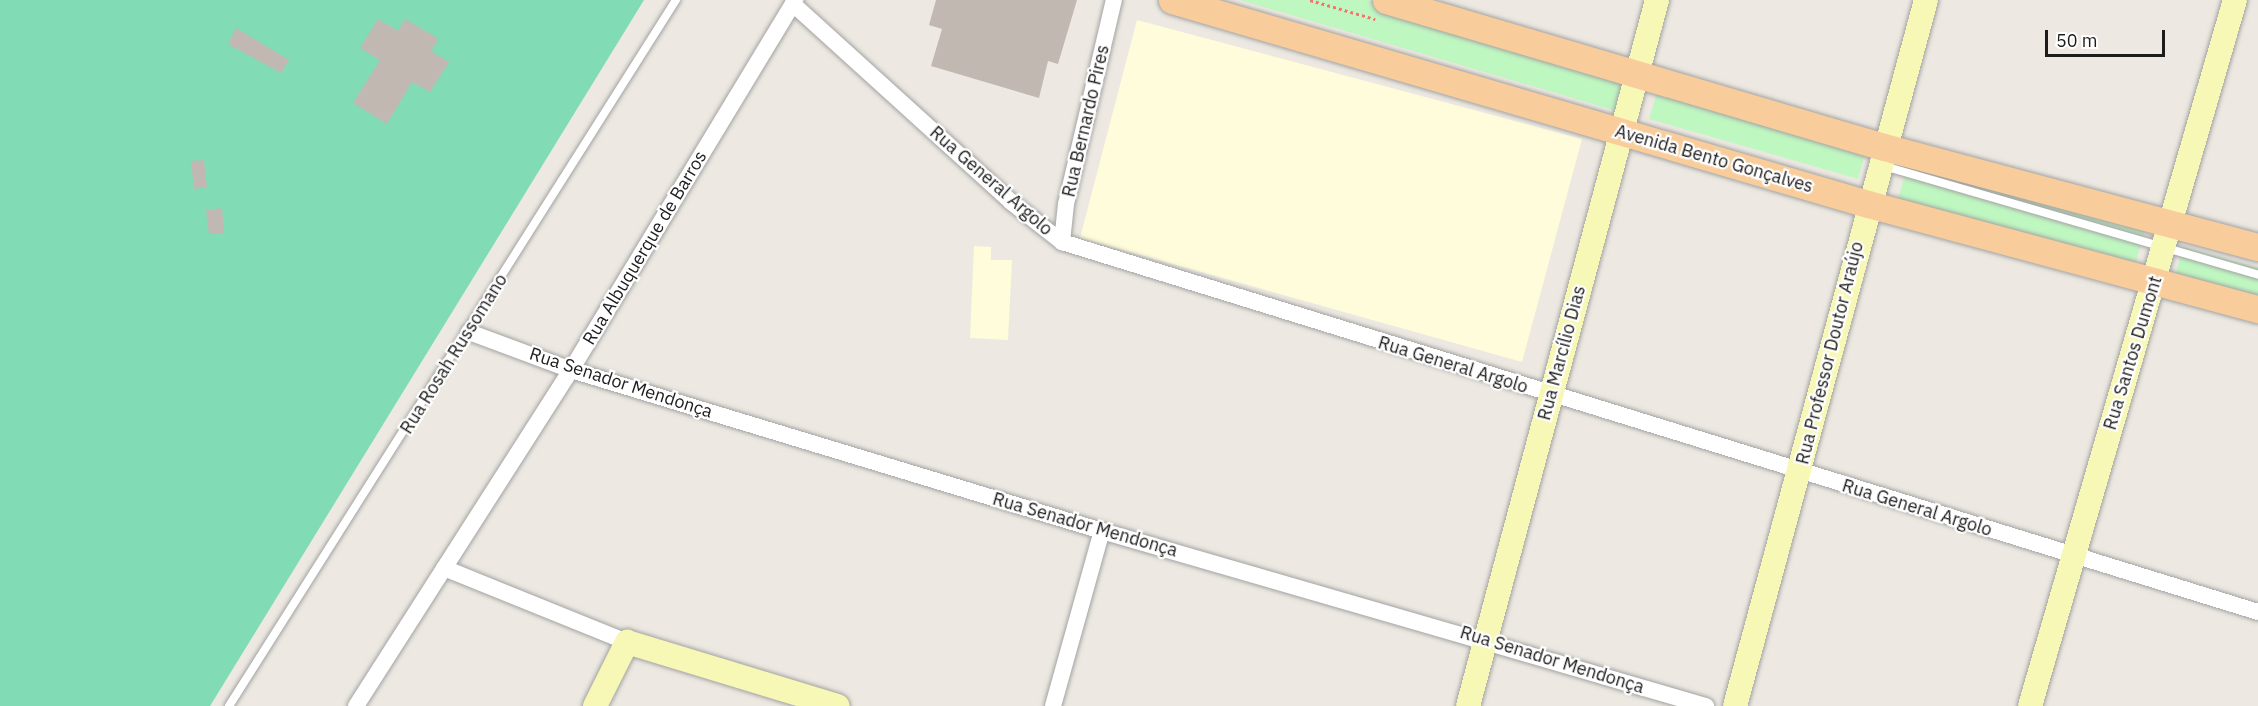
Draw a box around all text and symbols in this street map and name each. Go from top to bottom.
scale bar [2048,18,2168,56]
text: 50 m [2056,29,2098,52]
street label: Rua Bernardo Pires [1058,43,1114,199]
street label: Avenida Bento Gonçalves [1613,120,1815,198]
street label: Rua General Argolo [925,122,1057,240]
street label: Rua Albuquerque de Barros [578,147,712,349]
street label: Rua Professor Doutor Araújo [1792,239,1868,467]
street label: Rua Rosah Russomano [396,270,512,438]
street label: Rua Santos Dumont [2099,273,2167,433]
street label: Rua Marcílio Dias [1534,283,1590,423]
street label: Rua General Argolo [1375,332,1531,398]
street label: Rua Senador Mendonça [527,343,715,423]
street label: Rua General Argolo [1839,475,1995,541]
street label: Rua Senador Mendonça [990,488,1180,562]
street label: Rua Senador Mendonça [1457,622,1647,698]

